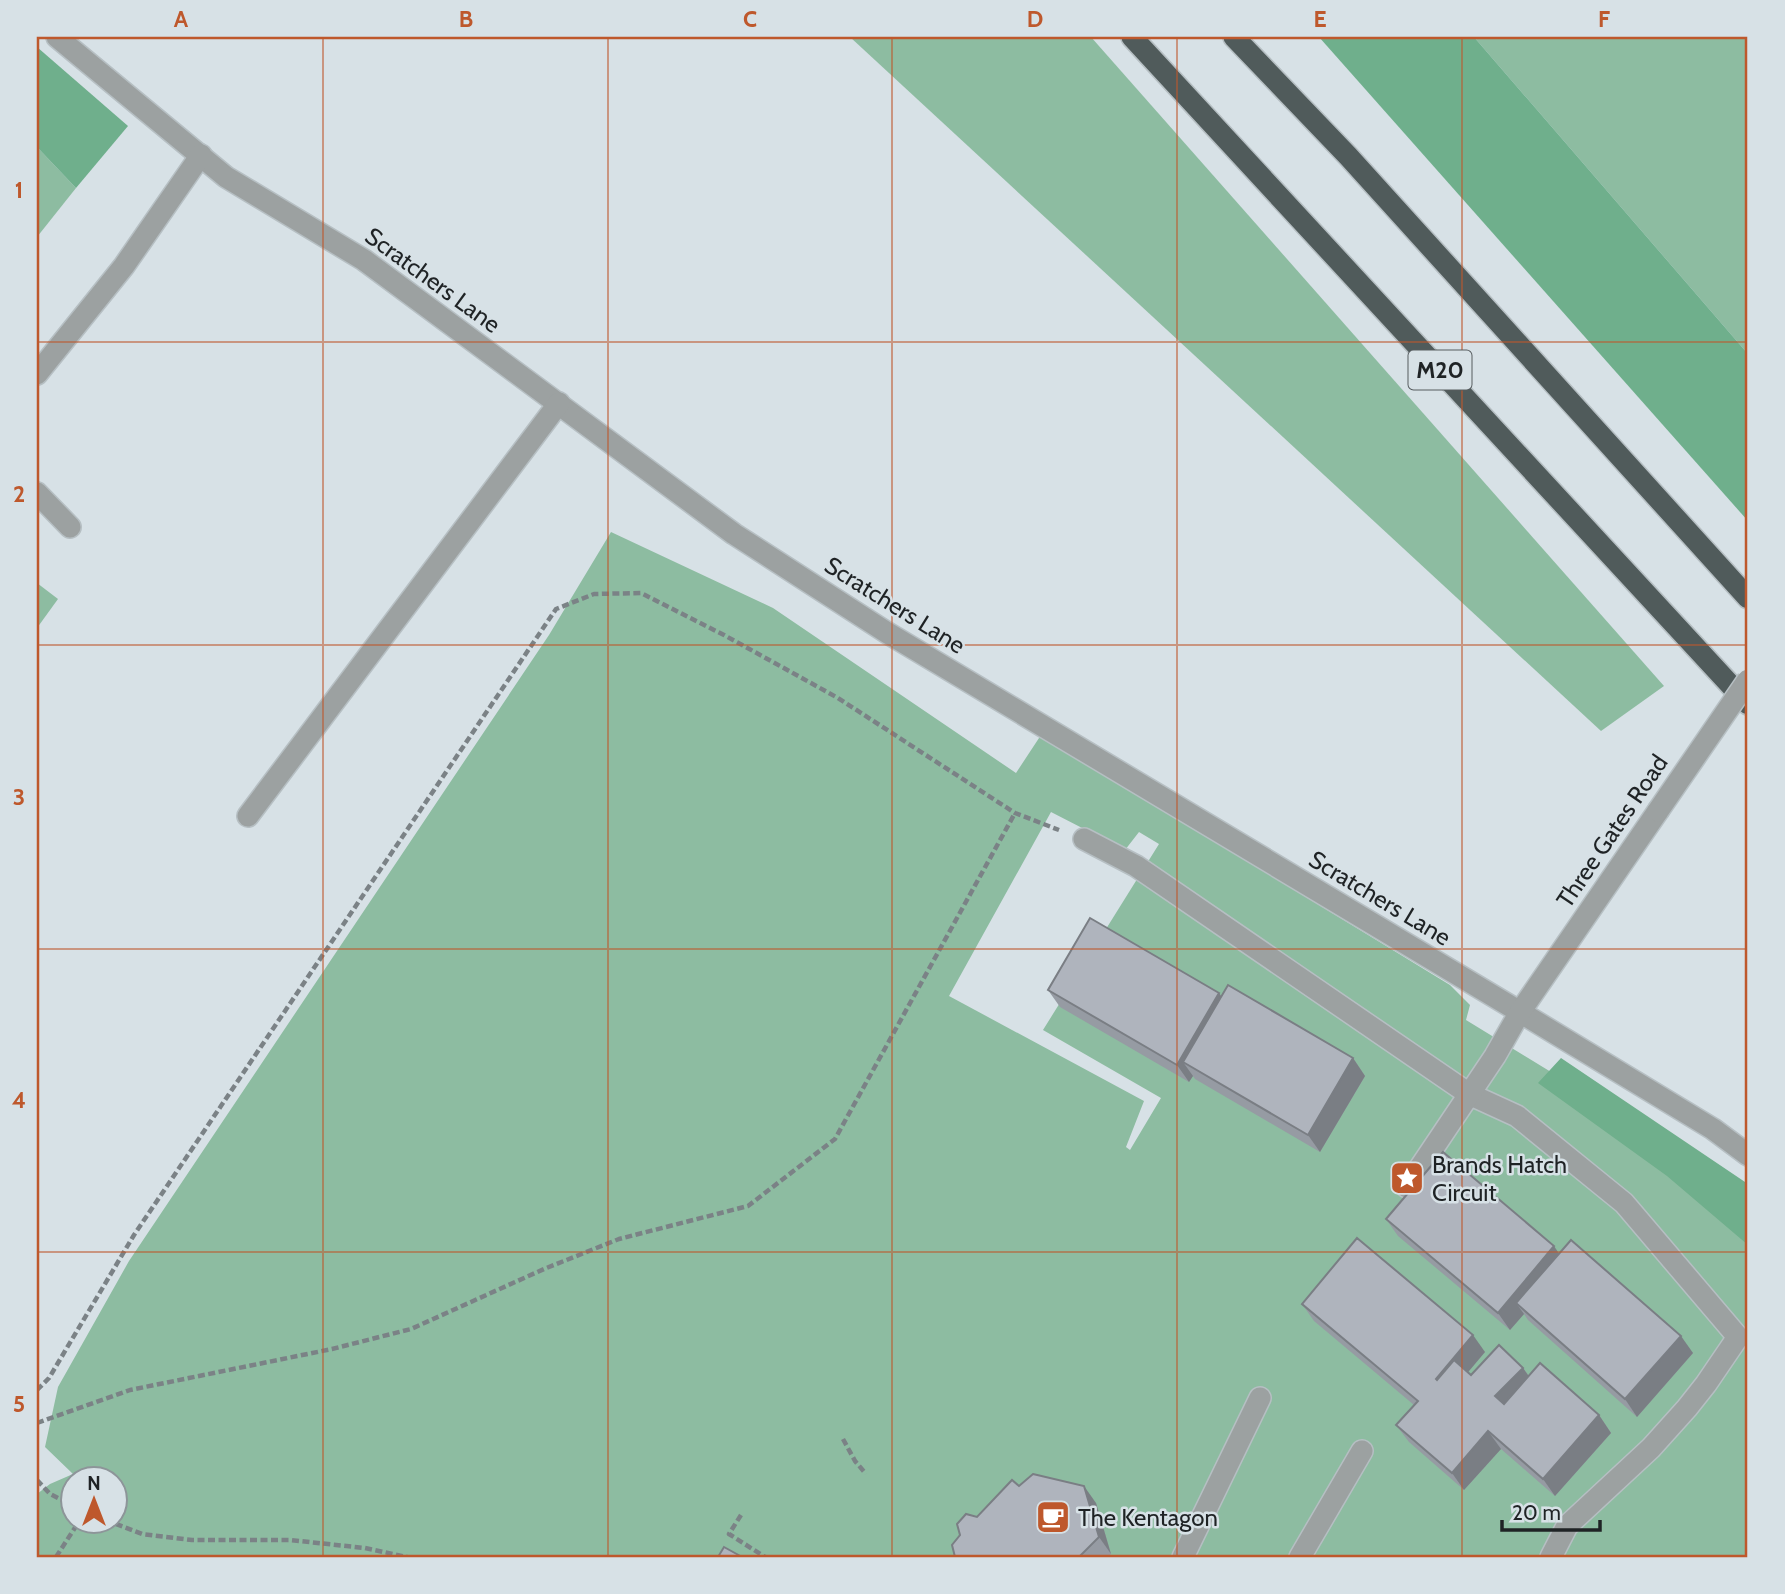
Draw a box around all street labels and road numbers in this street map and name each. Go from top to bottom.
street label: Scratchers Lane [360,221,506,339]
road number: M20 [1408,350,1472,390]
street label: Scratchers Lane [819,550,971,660]
street label: Three Gates Road [1550,749,1674,913]
street label: Scratchers Lane [1304,844,1456,952]

